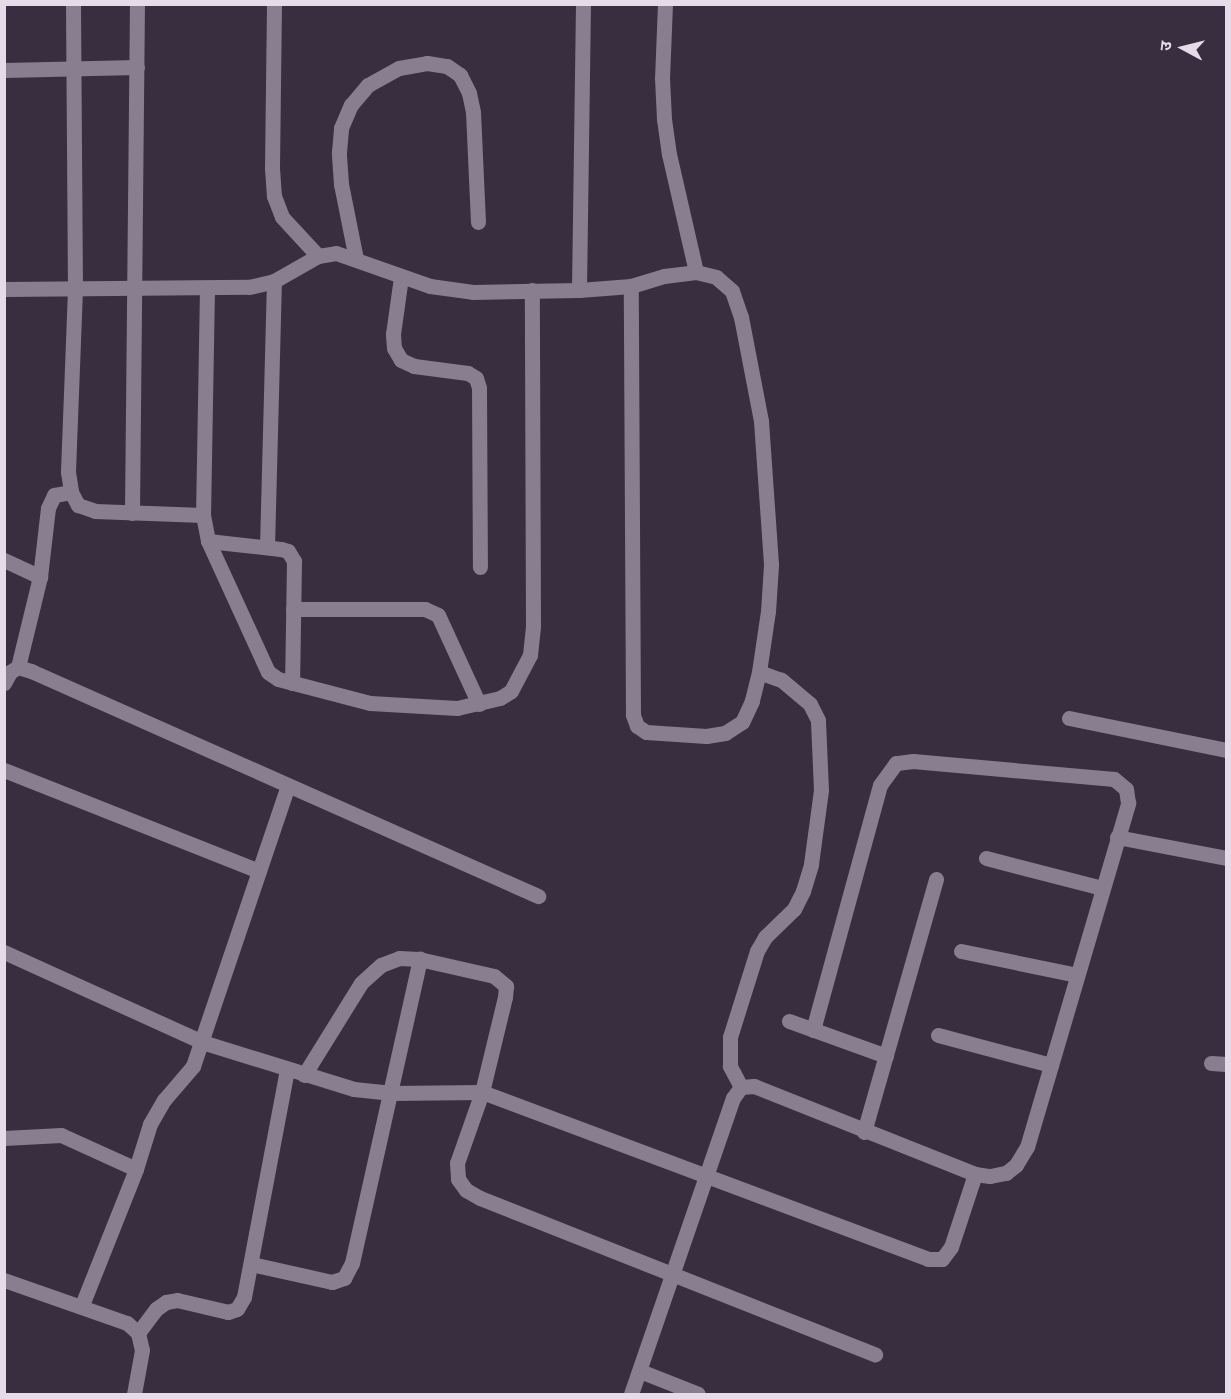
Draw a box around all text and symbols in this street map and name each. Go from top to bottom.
north arrow [1153,18,1213,78]
text: उ [1155,40,1176,52]

